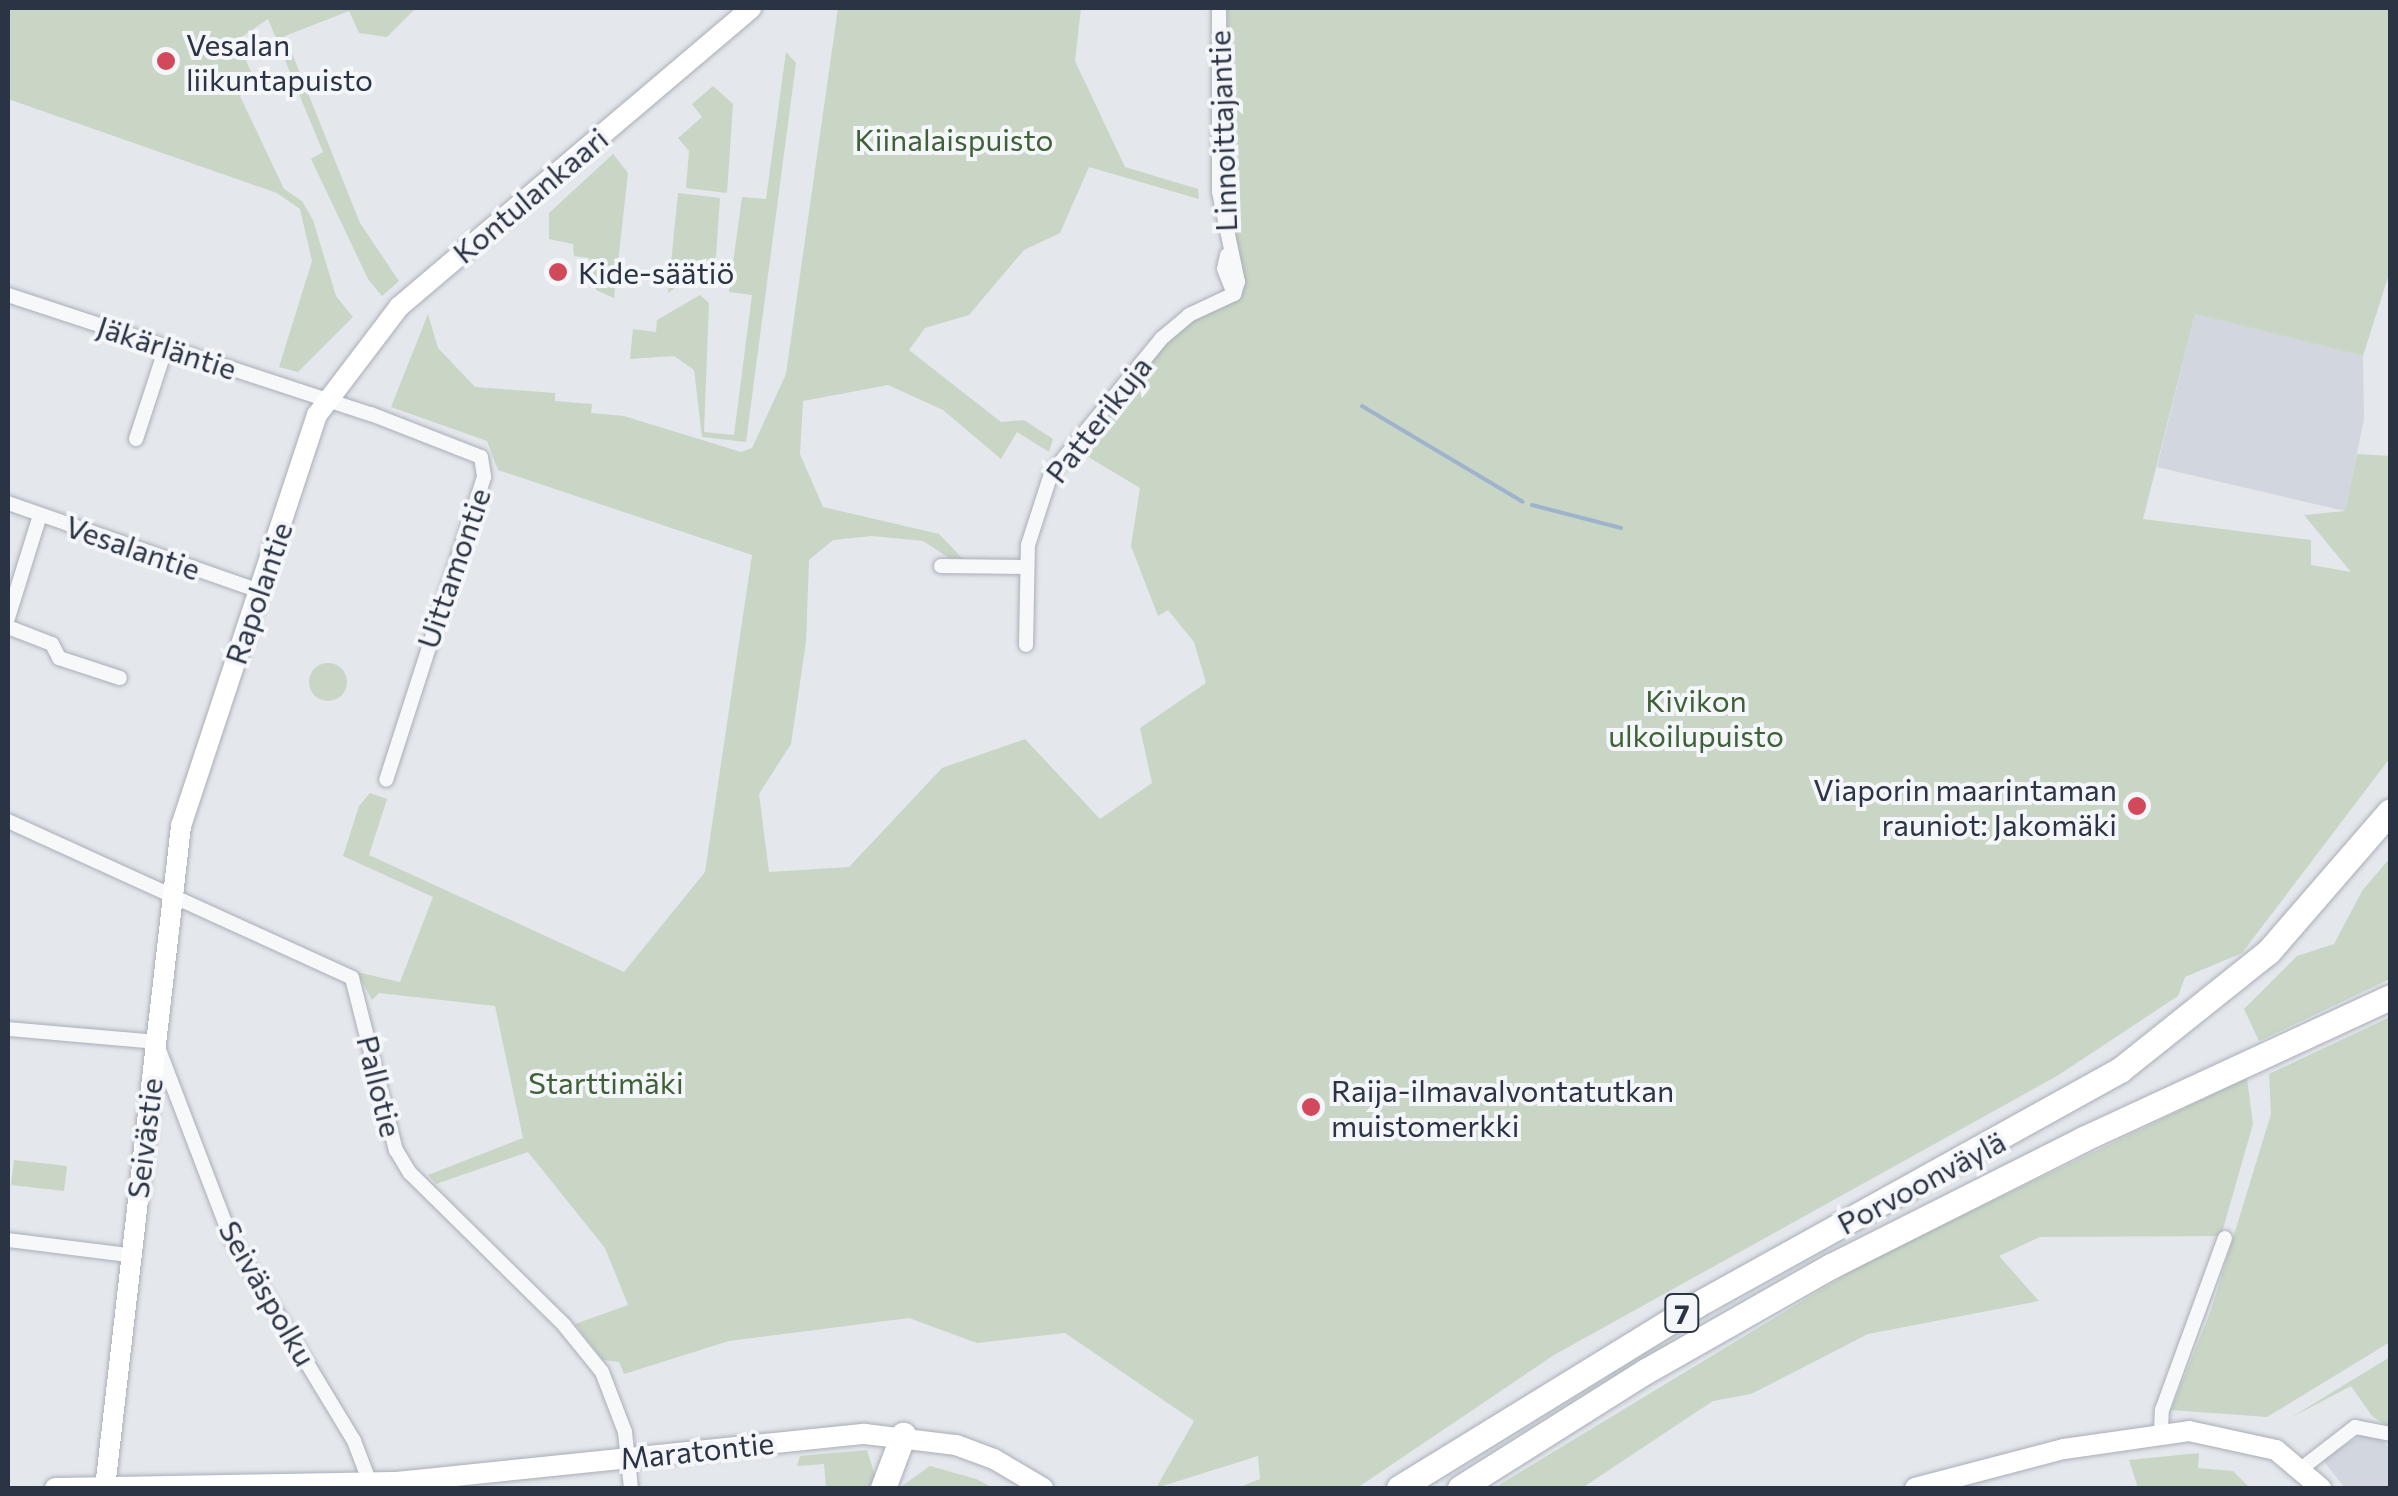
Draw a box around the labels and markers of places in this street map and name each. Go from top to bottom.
place label: Vesalan liikuntapuisto [186,26,373,96]
marker: Vesalan liikuntapuisto [155,50,177,72]
place label: Kide-säätiö [578,254,734,290]
marker: Kide-säätiö [547,261,569,283]
place label: Viaporin maarintaman rauniot: Jakomäki [1813,771,2117,842]
marker: Viaporin maarintaman rauniot: Jakomäki [2126,795,2148,817]
place label: Raija-ilmavalvontatutkan muistomerkki [1331,1072,1674,1142]
marker: Raija-ilmavalvontatutkan muistomerkki [1300,1096,1322,1118]

